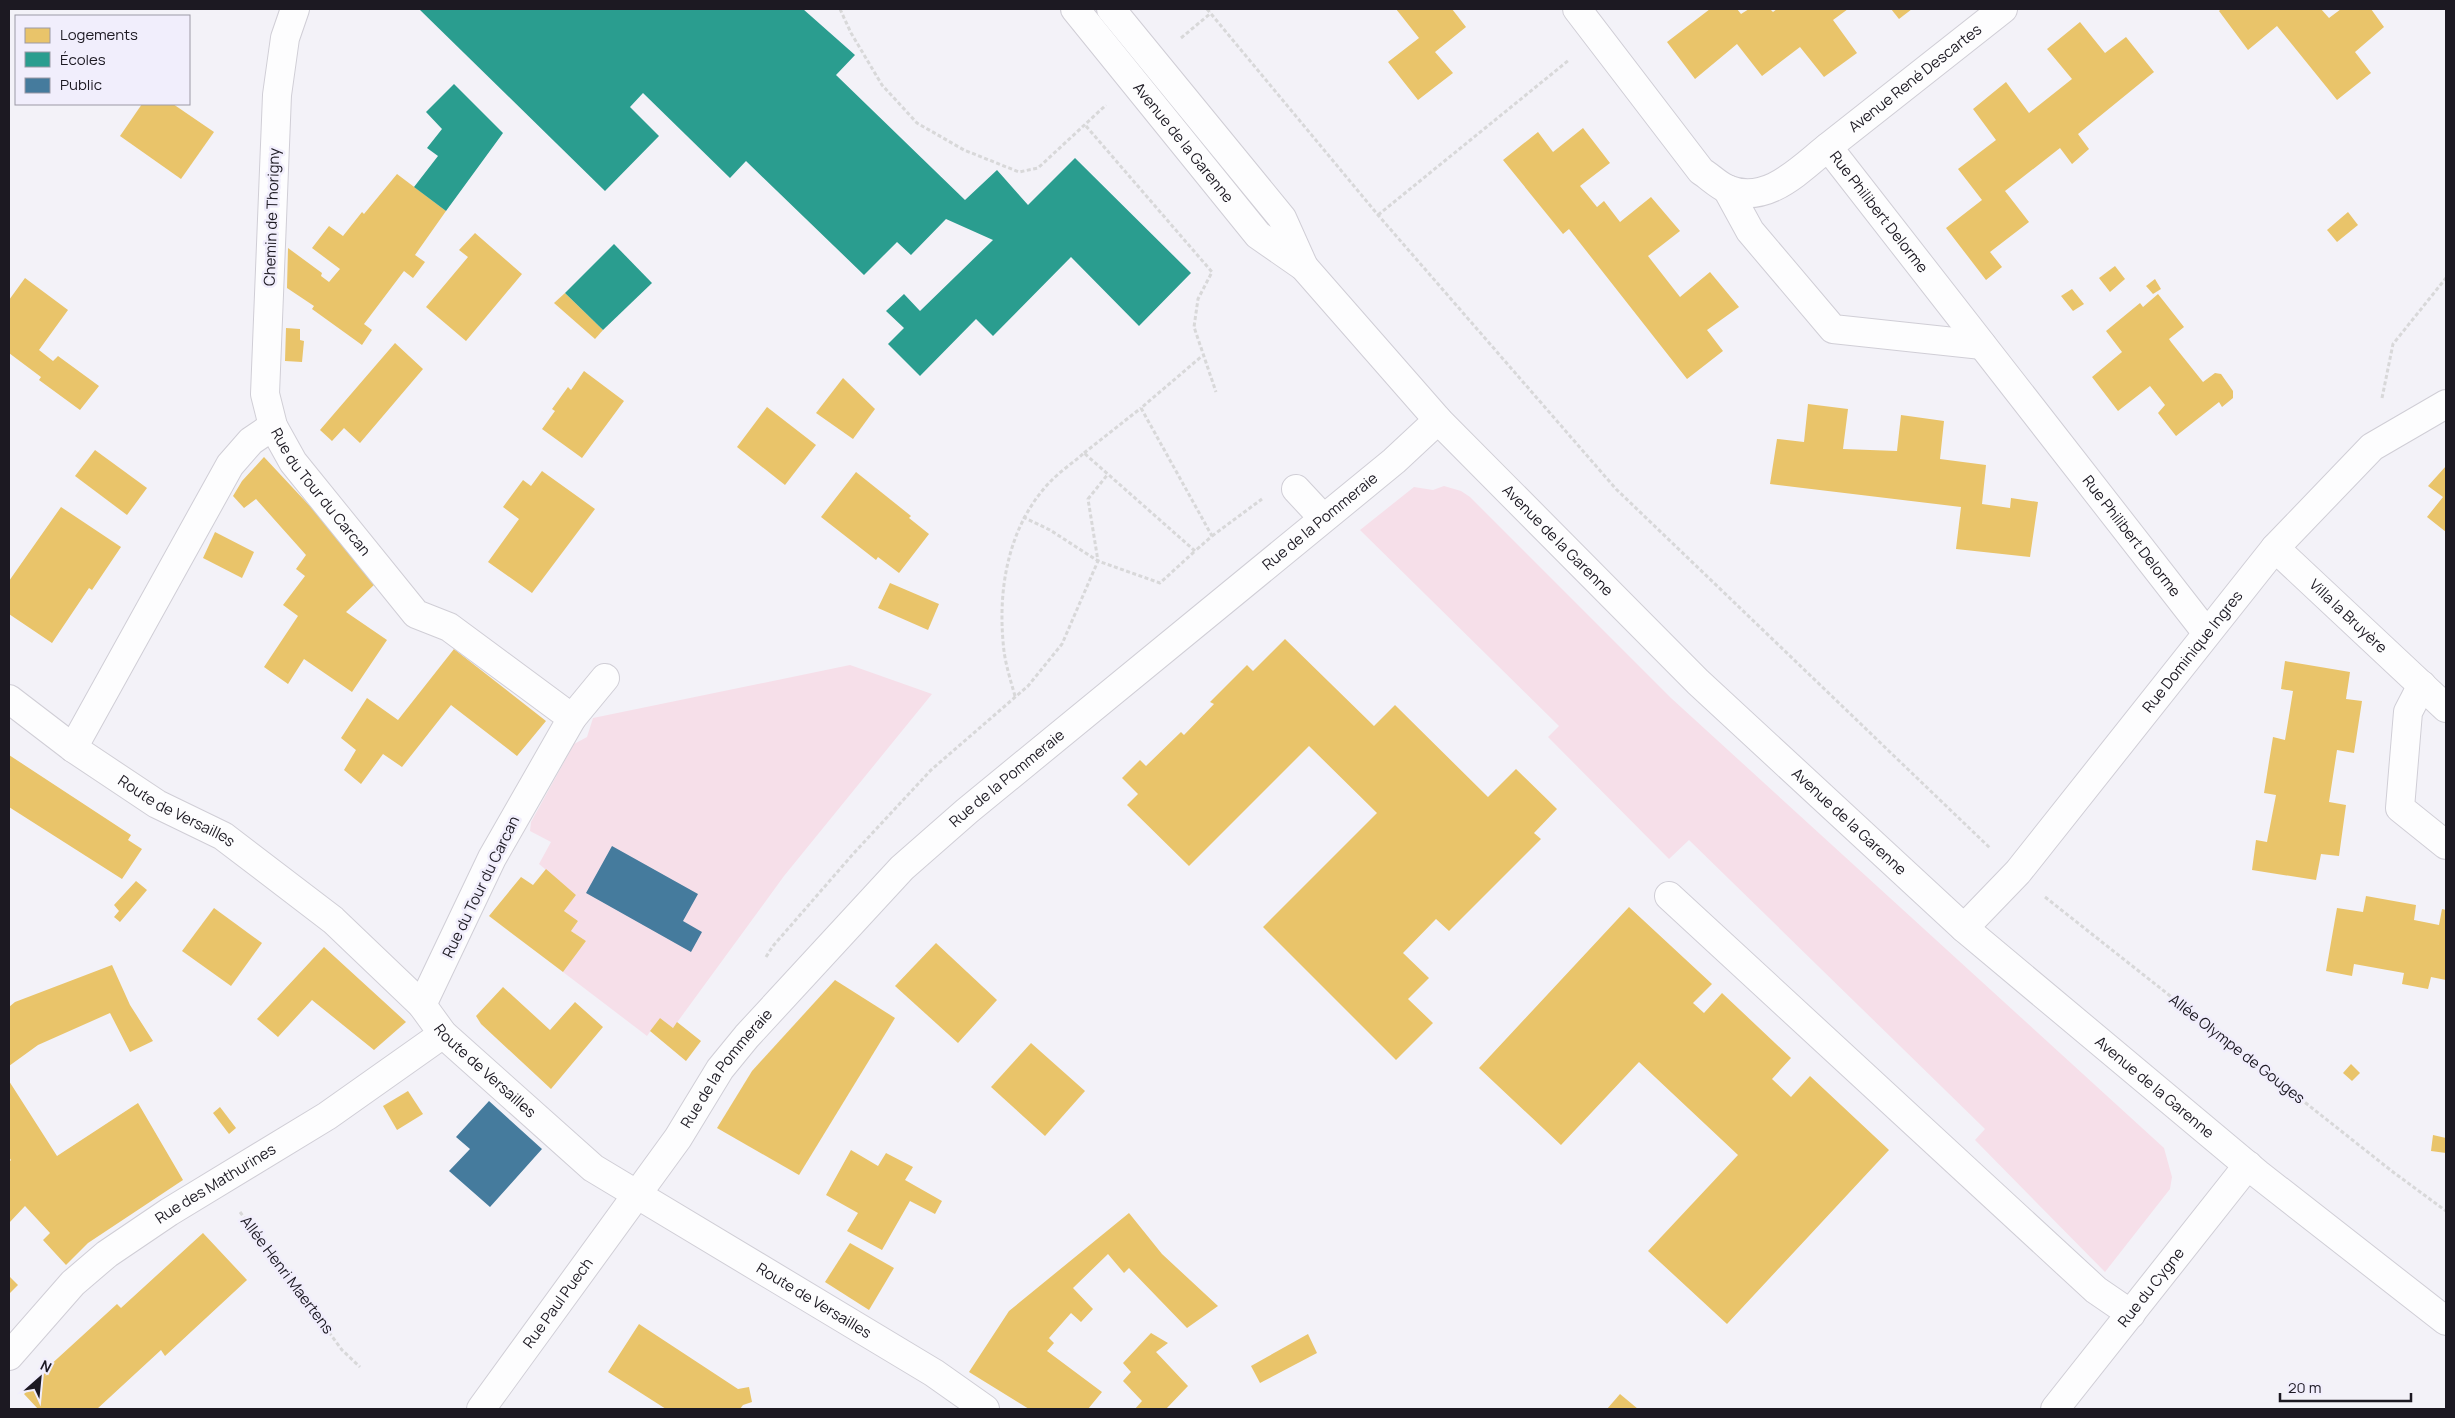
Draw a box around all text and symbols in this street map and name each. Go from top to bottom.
legend [15,15,190,105]
street label: Avenue René Descartes [1844,19,1986,137]
text: Logements [60,24,138,45]
text: Écoles [60,49,106,70]
text: Public [60,74,102,95]
street label: Avenue de la Garenne [1129,78,1239,207]
street label: Rue Philibert Delorme [1825,147,1933,277]
street label: Chemin de Thorigny [259,148,284,286]
street label: Rue du Tour du Carcan [266,424,376,560]
street label: Rue de la Pommeraie [1258,467,1382,575]
street label: Rue Philibert Delorme [2078,471,2186,601]
street label: Avenue de la Garenne [1498,480,1618,601]
street label: Villa la Bruyère [2305,574,2392,658]
street label: Rue Dominique Ingres [2137,586,2247,717]
street label: Rue de la Pommeraie [945,724,1069,832]
street label: Avenue de la Garenne [1787,763,1911,880]
street label: Route de Versailles [114,770,240,852]
street label: Rue du Tour du Carcan [437,812,524,961]
street label: Allée Olympe de Gouges [2165,989,2310,1108]
street label: Rue de la Pommeraie [675,1004,777,1132]
street label: Route de Versailles [429,1020,541,1122]
street label: Avenue de la Garenne [2091,1031,2219,1143]
street label: Rue des Mathurines [151,1138,280,1228]
street label: Allée Henri Maertens [236,1211,339,1338]
street label: Rue du Cygne [2113,1243,2189,1331]
street label: Rue Paul Puech [518,1253,598,1352]
street label: Route de Versailles [753,1258,876,1343]
north arrow [15,1353,65,1403]
text: N [37,1355,55,1377]
scale bar [2280,1370,2411,1402]
text: 20 m [2288,1377,2321,1398]

